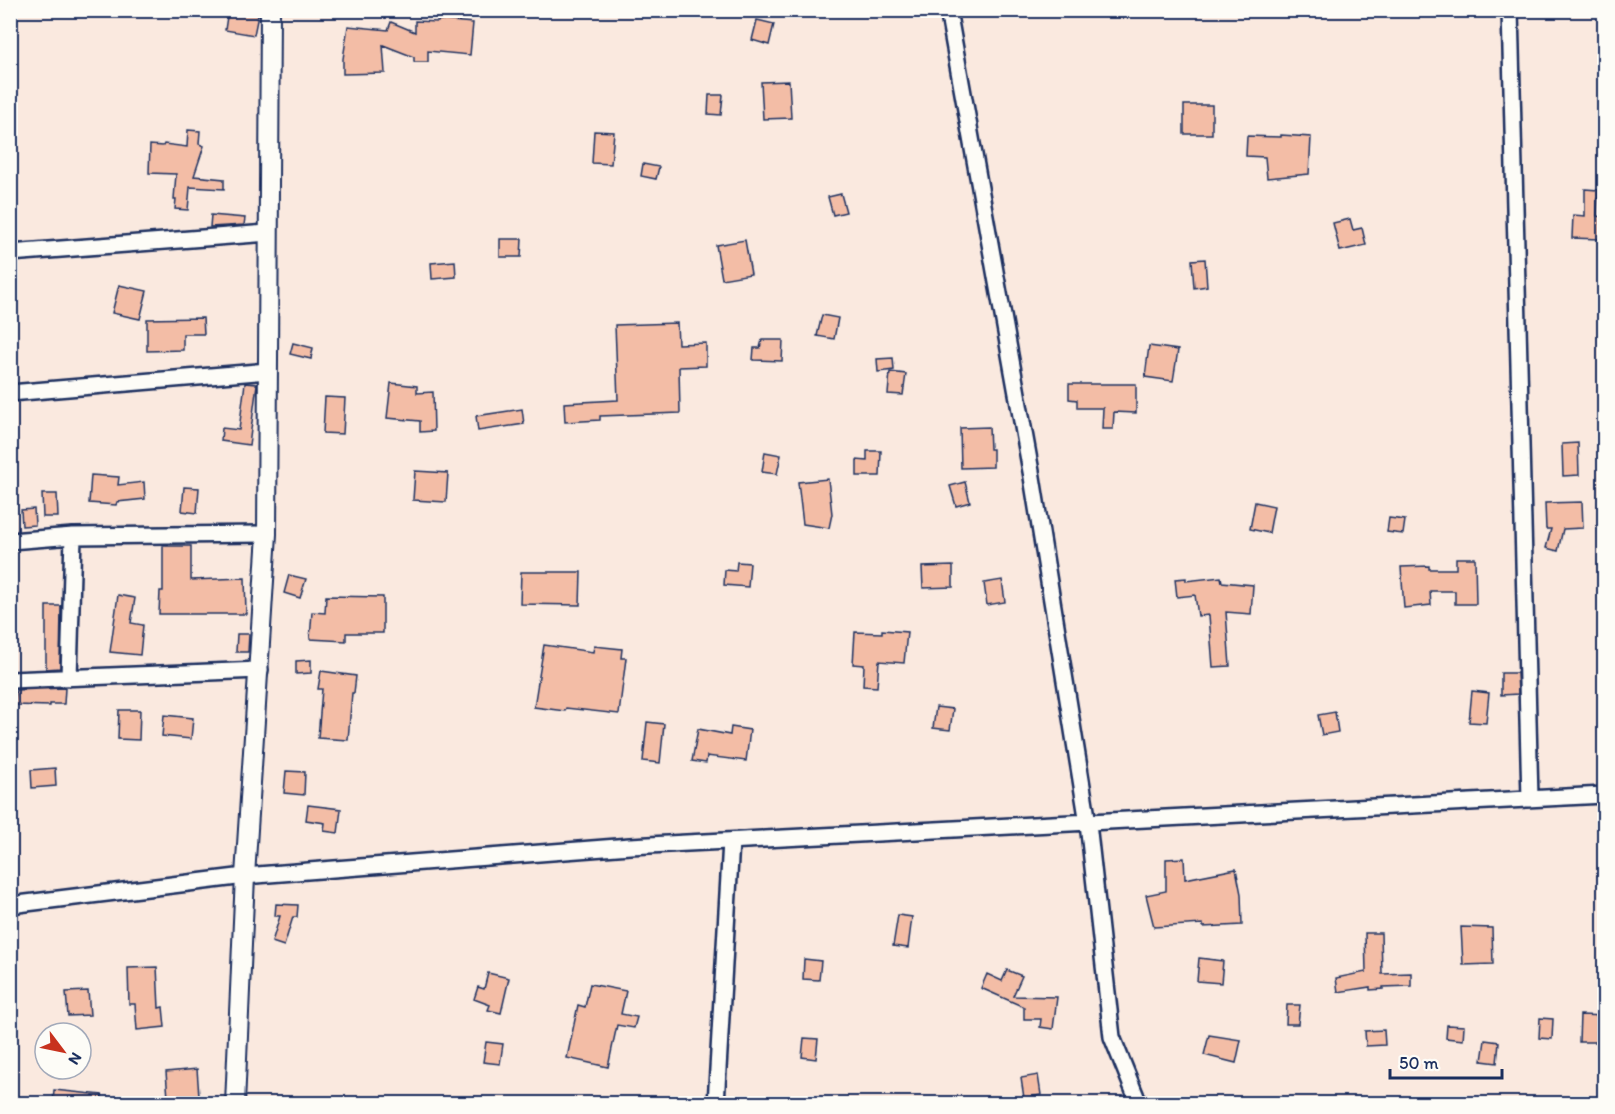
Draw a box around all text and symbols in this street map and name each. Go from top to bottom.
north arrow [33,1021,93,1081]
scale bar [1390,1042,1502,1080]
text: N [64,1049,86,1068]
text: 50 m [1399,1052,1439,1074]

